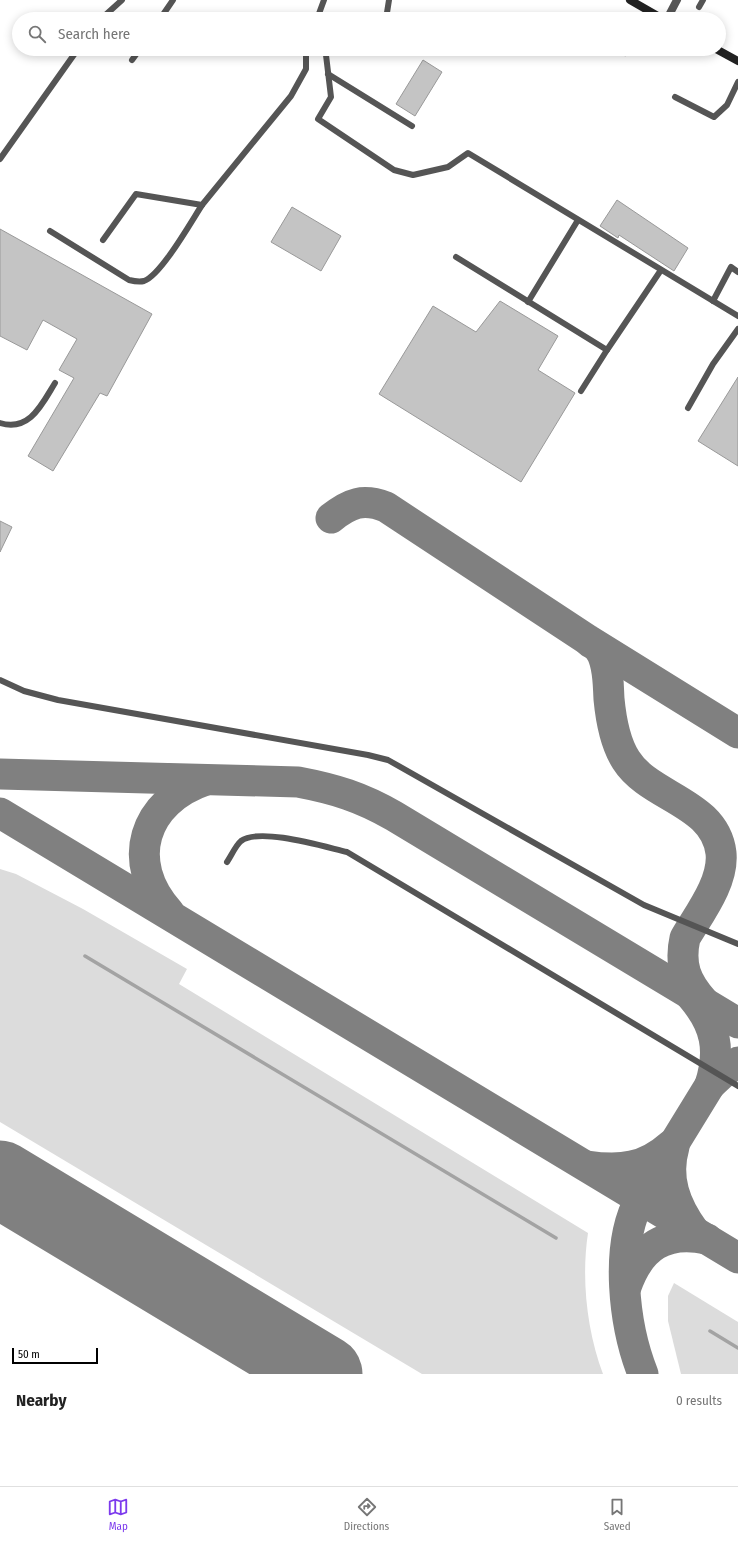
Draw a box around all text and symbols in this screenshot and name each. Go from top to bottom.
search box [12,12,726,56]
icon: search [26,23,48,45]
text: Search here [58,25,130,43]
scale bar [12,1346,98,1365]
text: 50 m [18,1348,40,1361]
text: Nearby [16,1390,67,1411]
text: 0 results [676,1393,722,1408]
tab: Map [107,1496,129,1533]
tab: Directions [344,1496,389,1533]
tab: Saved [604,1496,631,1533]

